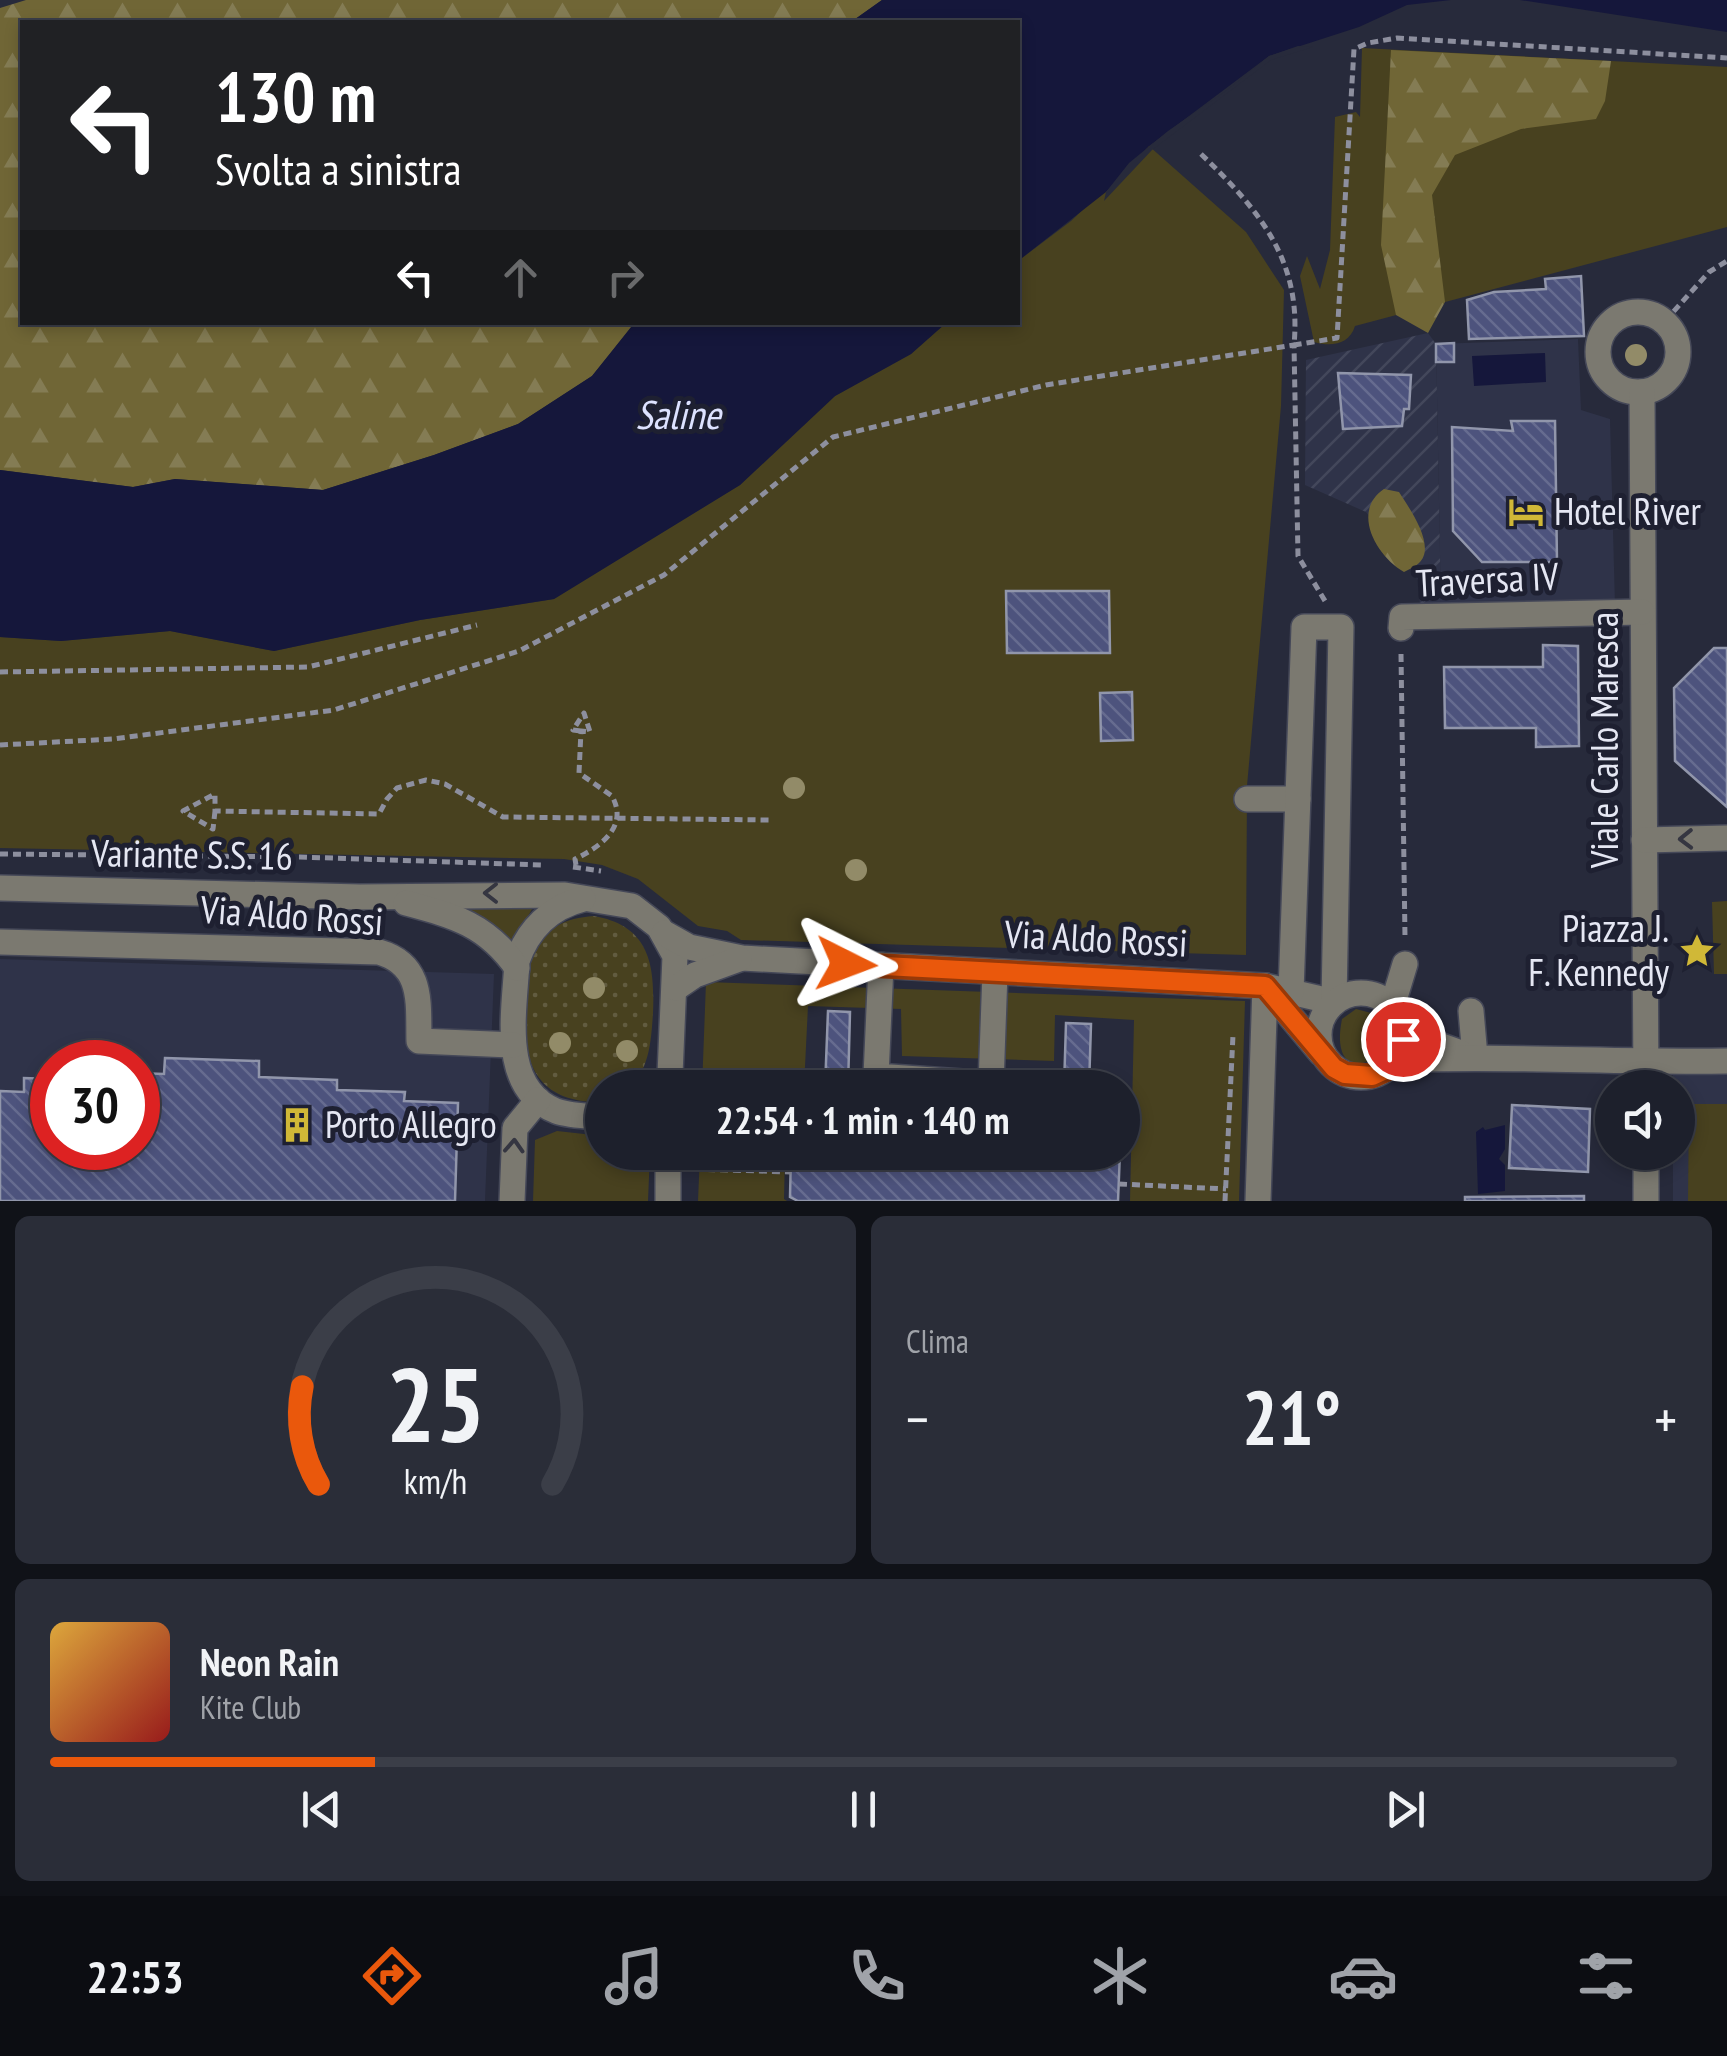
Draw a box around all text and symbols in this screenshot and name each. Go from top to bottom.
text: 130 m [215,51,376,141]
icon: left [50,60,180,190]
text: Svolta a sinistra [215,139,462,197]
icon: left [388,250,443,305]
icon: ahead [493,250,548,305]
icon: right [598,250,653,305]
water label: Saline [635,388,723,440]
place label: Hotel River [1554,486,1701,535]
hotel icon: Hotel River [1507,493,1545,531]
street label: Traversa IV [1414,550,1560,607]
street label: Viale Carlo Maresca [1579,612,1628,869]
street label: Variante S.S. 16 [90,827,293,880]
one-way arrow [1677,828,1692,850]
one-way arrow [482,882,498,904]
street label: Via Aldo Rossi [198,884,385,945]
place label: Piazza J. F. Kennedy [1528,903,1670,996]
street label: Via Aldo Rossi [1002,908,1189,967]
position arrow [794,912,898,1016]
place icon: Piazza J. F. Kennedy [1678,932,1716,970]
pin [1361,997,1446,1082]
icon: arrive [1376,1012,1431,1067]
speed limit sign: 30 [30,1040,160,1170]
map controls [1595,1070,1695,1170]
button: sound [1595,1070,1695,1170]
text: 22:54 · 1 min · 140 m [716,1095,1009,1144]
place label: Porto Allegro [325,1099,497,1148]
building icon: Porto Allegro [278,1106,316,1144]
one-way arrow [503,1138,524,1154]
text: Clima [906,1320,969,1362]
text: 25 [386,1336,485,1471]
text: 21° [1242,1369,1341,1466]
text: − [906,1383,929,1454]
text: + [1654,1383,1677,1454]
text: km/h [404,1458,467,1504]
text: Neon Rain [200,1637,339,1686]
text: Kite Club [200,1686,301,1728]
icon: previous [294,1782,349,1837]
icon: pause [836,1782,891,1837]
icon: next [1378,1782,1433,1837]
icon: directions [357,1941,427,2011]
icon: music [599,1941,669,2011]
icon: phone [842,1941,912,2011]
icon: climate [1085,1941,1155,2011]
icon: car [1328,1941,1398,2011]
icon: filters [1571,1941,1641,2011]
text: 22:53 [86,1947,184,2005]

